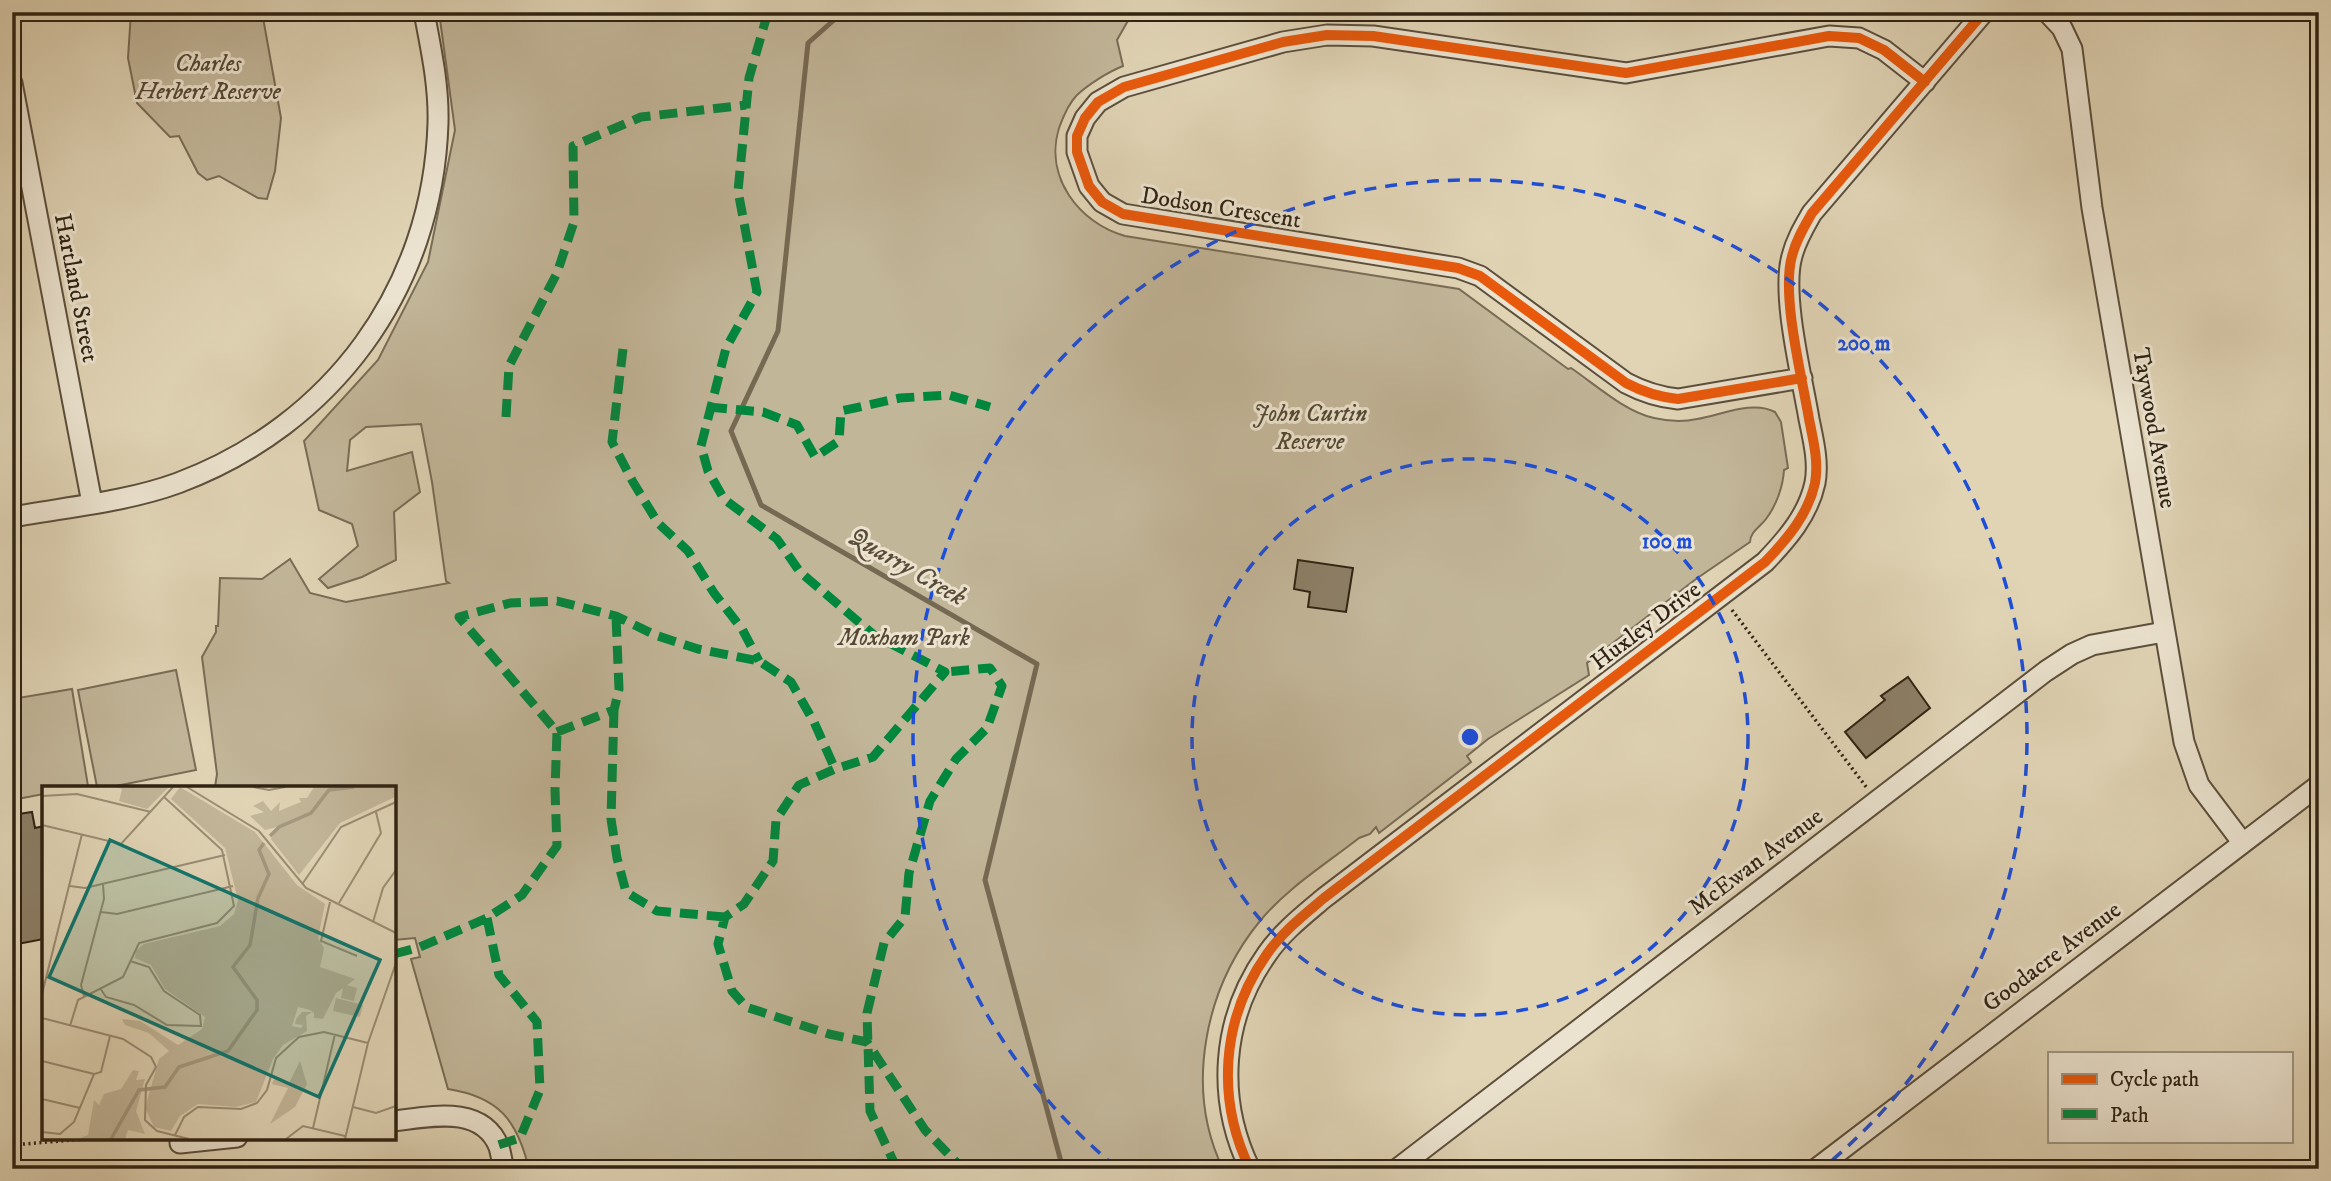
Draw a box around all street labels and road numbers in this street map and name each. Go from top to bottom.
street label: Dodson Crescent [1139,181,1304,236]
street label: Hartland Street [47,211,105,365]
street label: Taywood Avenue [2125,345,2183,511]
street label: Huxley Drive [1585,575,1707,677]
street label: McEwan Avenue [1683,802,1829,922]
street label: Goodacre Avenue [1977,895,2127,1019]

